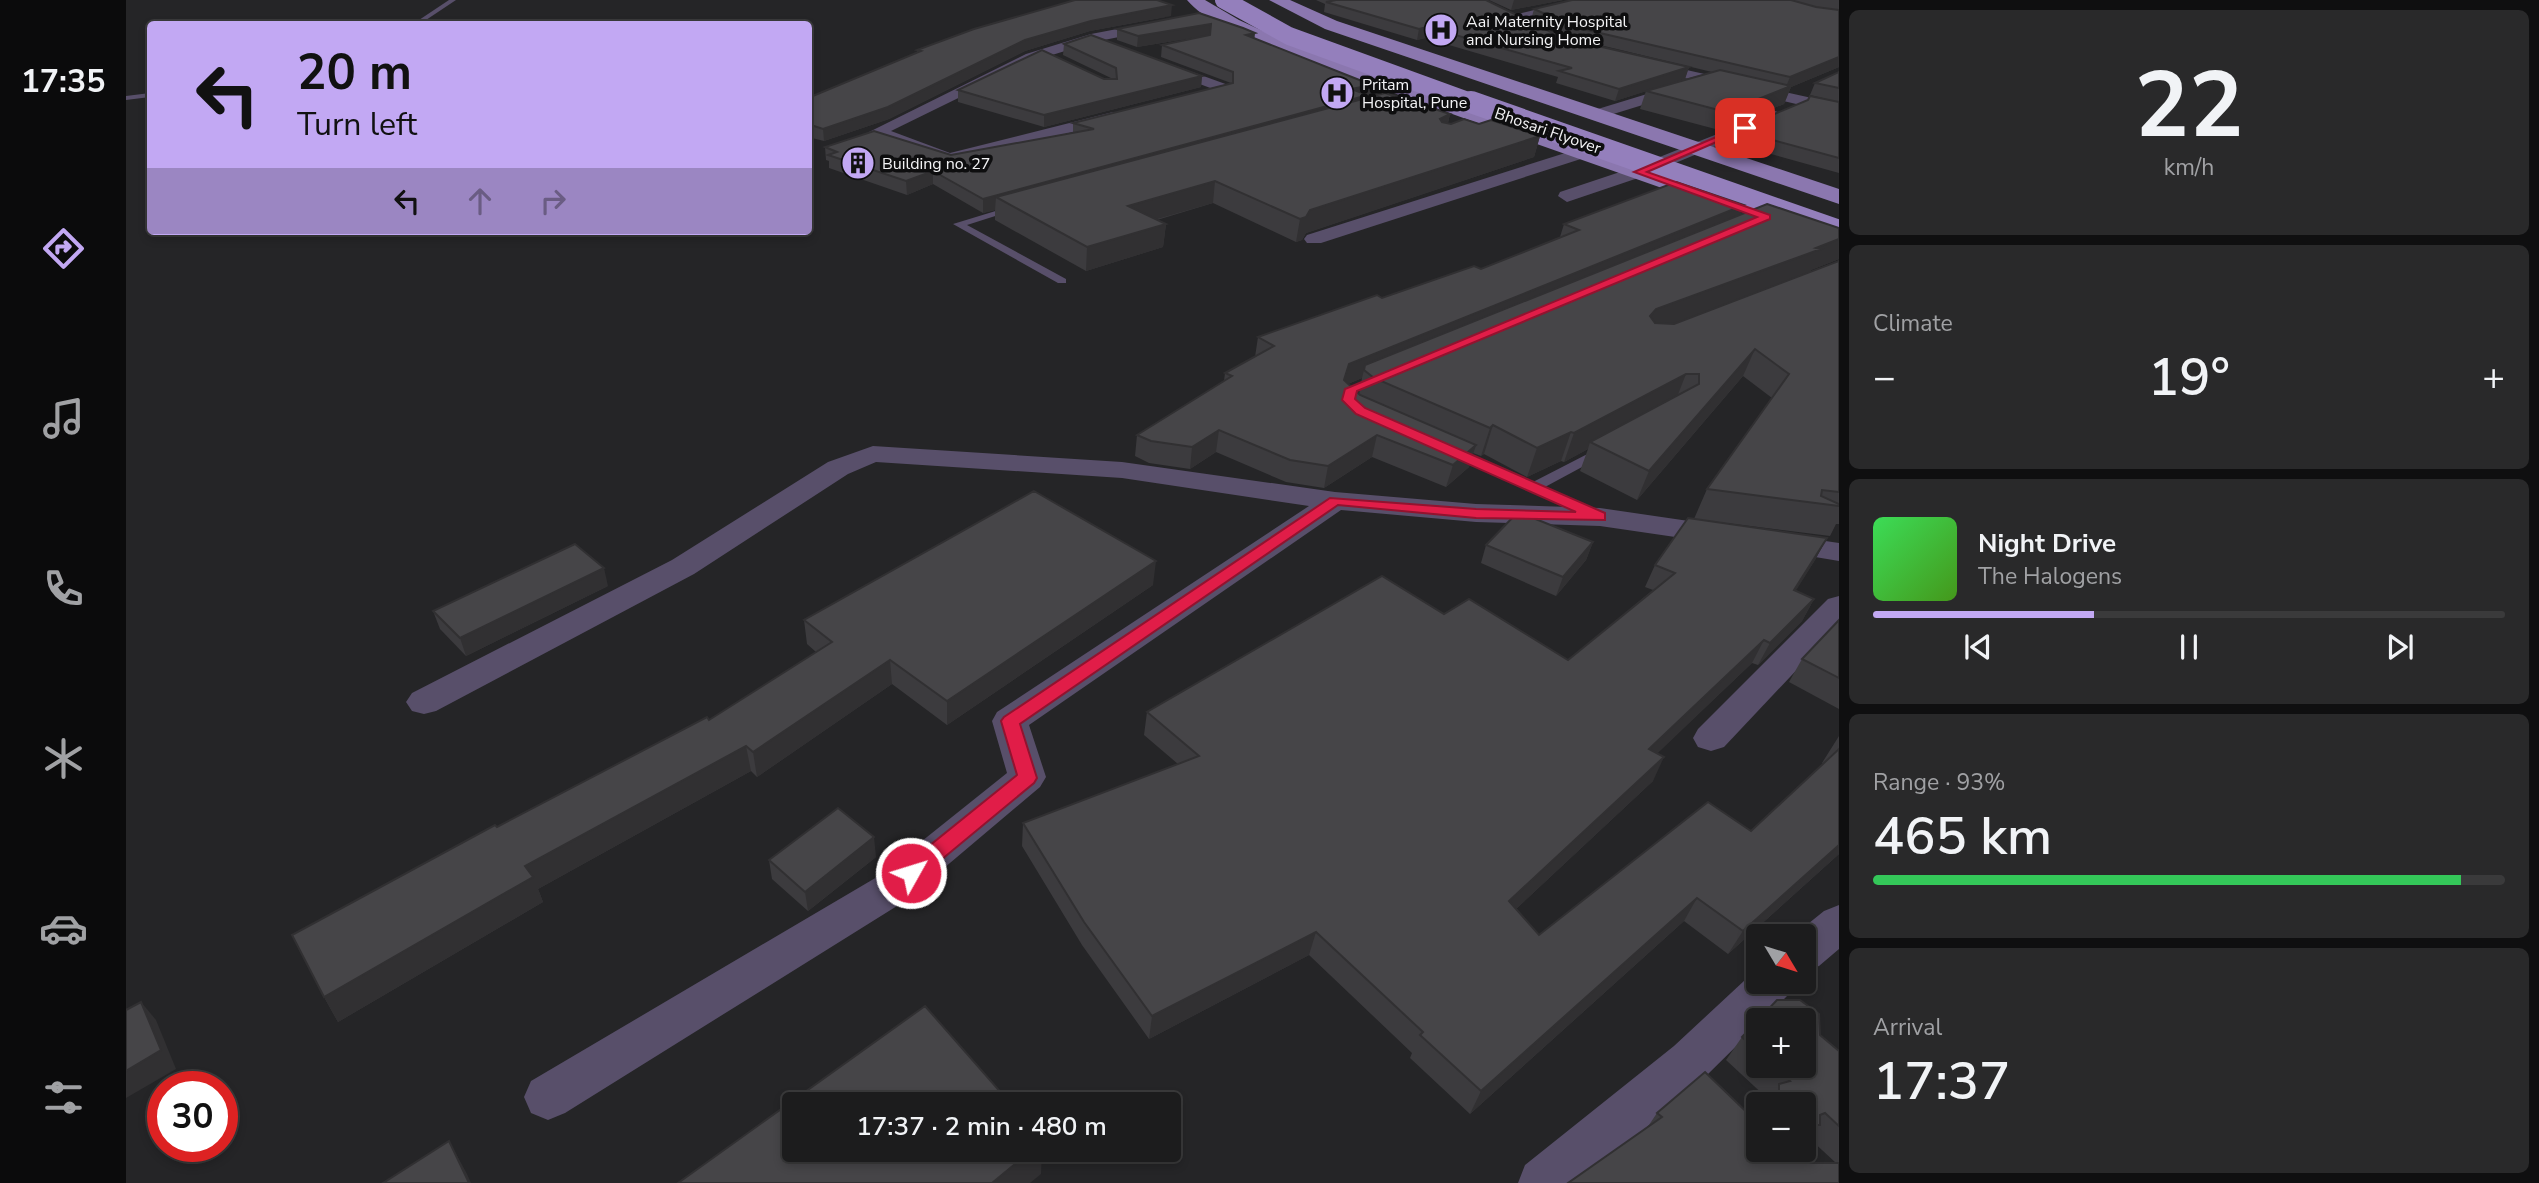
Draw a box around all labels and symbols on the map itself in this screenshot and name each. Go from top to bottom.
hospital icon: Aai Maternity Hospital and Nursing Home [1422,11,1460,49]
place label: Aai Maternity Hospital and Nursing Home [1466,11,1628,51]
hospital icon: Pritam Hospital, Pune [1318,74,1356,112]
place label: Pritam Hospital, Pune [1362,74,1467,114]
pin [1715,98,1775,158]
street label: Bhosari Flyover [1492,102,1604,160]
building icon: Building no. 27 [839,144,877,182]
place label: Building no. 27 [882,153,990,175]
position arrow [874,836,948,910]
north arrow [1746,924,1816,994]
speed limit sign: 30 [147,1071,238,1162]

